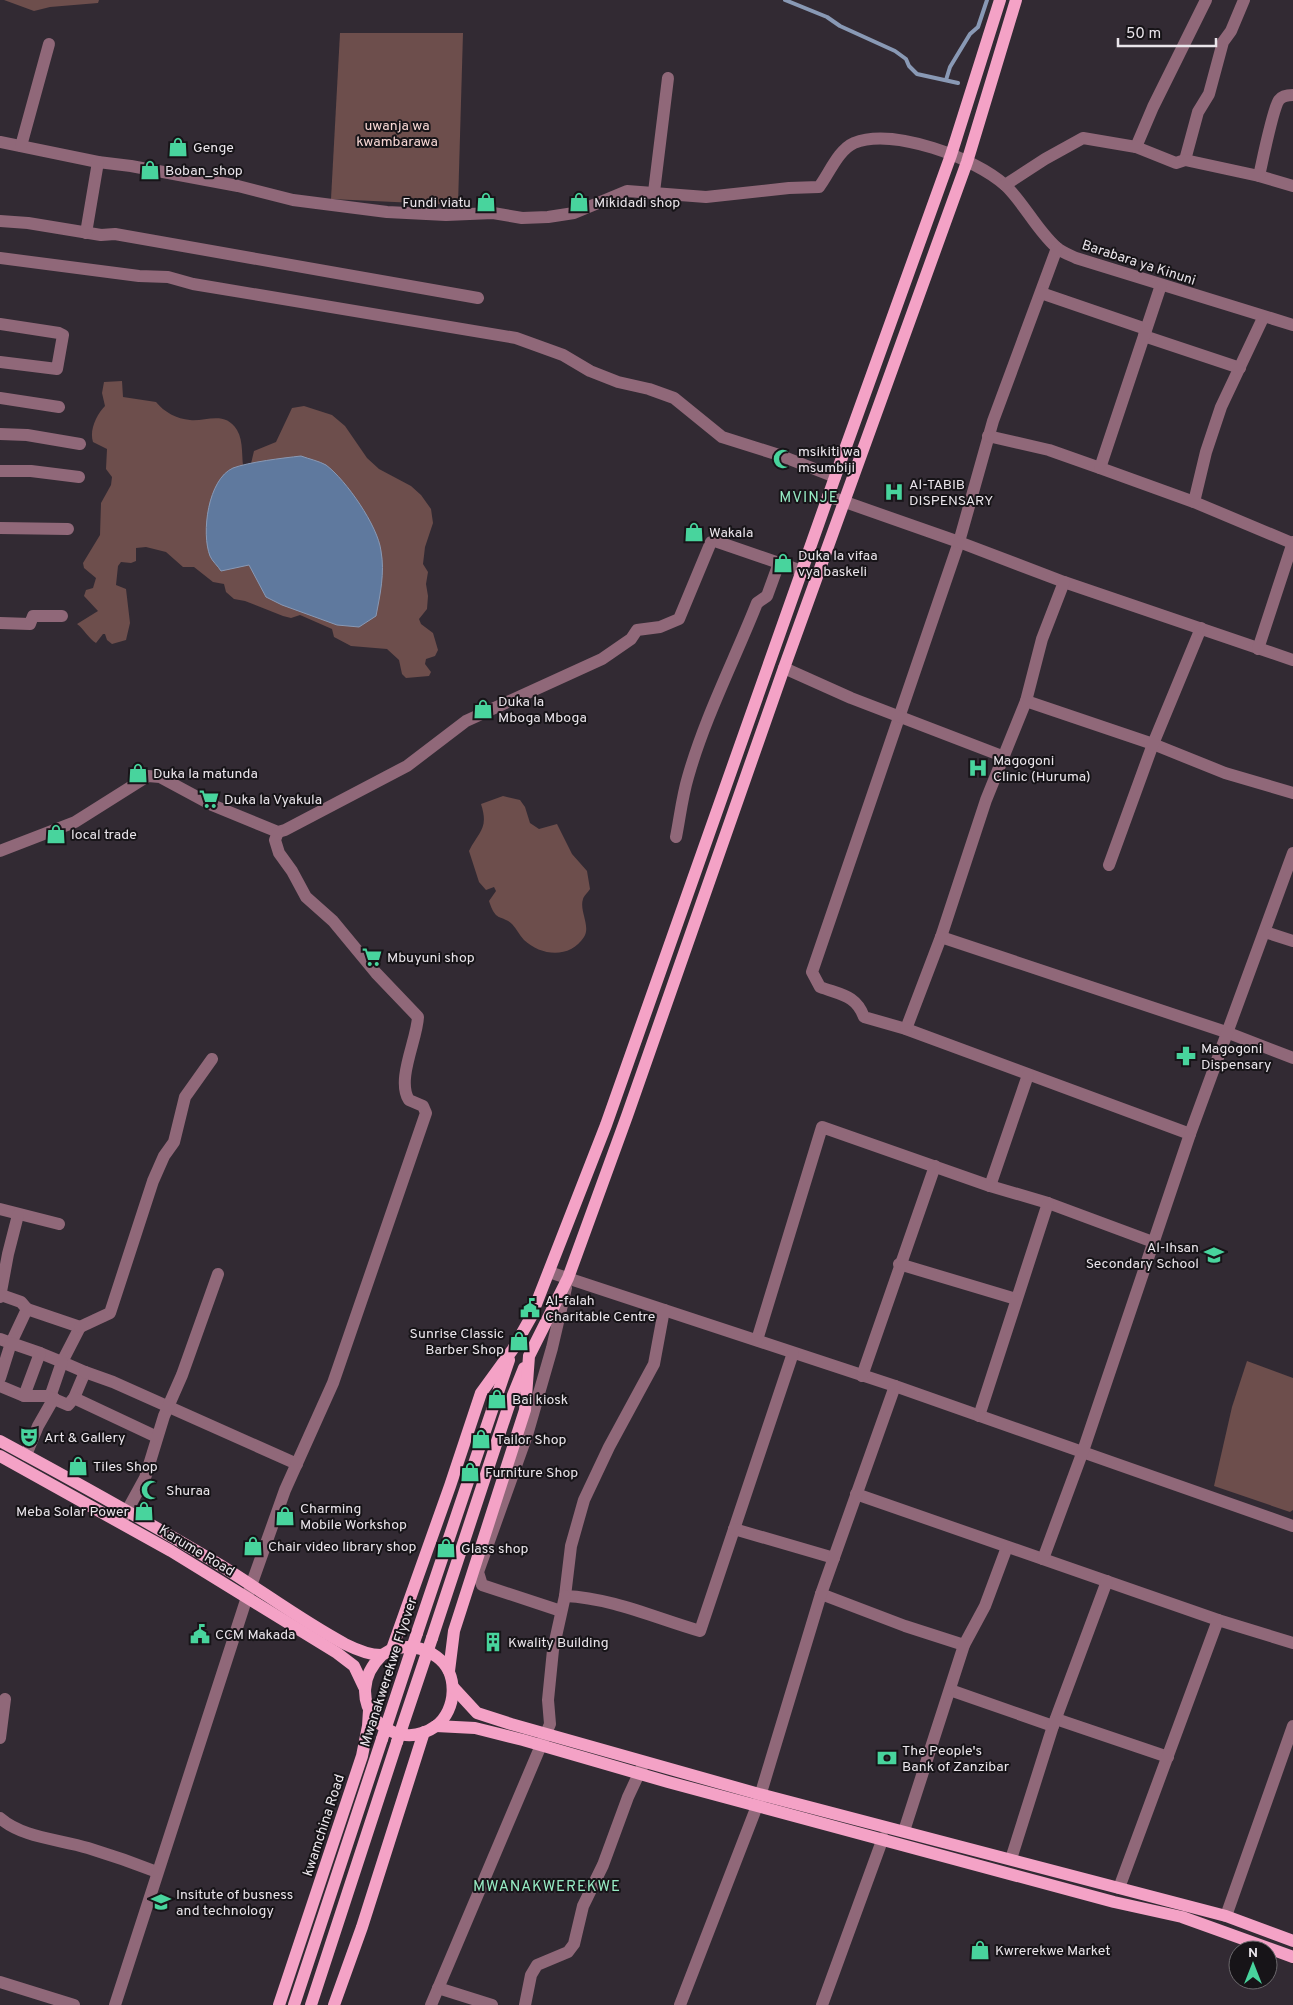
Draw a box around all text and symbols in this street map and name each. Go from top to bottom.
scale bar [1118,15,1216,47]
text: 50 m [1126,25,1161,44]
park label: uwanja wa kwambarawa [356,118,438,151]
shop icon: Genge [167,136,189,158]
place label: Genge [193,140,234,157]
shop icon: Boban_shop [139,159,161,181]
place label: Boban_shop [165,163,243,180]
shop icon: Fundi viatu [475,191,497,213]
shop icon: Mikidadi shop [568,191,590,213]
place label: Fundi viatu [402,195,471,212]
place label: Mikidadi shop [594,195,680,212]
street label: Barabara ya Kinuni [1079,237,1198,290]
place label: msikiti wa msumbiji [798,444,860,477]
mosque icon: msikiti wa msumbiji [772,448,794,470]
place label: Al-TABIB DISPENSARY [909,477,993,510]
hospital icon: Al-TABIB DISPENSARY [883,481,905,503]
district label: MVINJE [779,489,839,508]
shop icon: Wakala [683,521,705,543]
place label: Wakala [709,525,753,542]
place label: Duka la vifaa vya baskeli [798,548,878,581]
shop icon: Duka la vifaa vya baskeli [772,552,794,574]
place label: Duka la Mboga Mboga [498,694,587,727]
shop icon: Duka la Mboga Mboga [472,698,494,720]
place label: Magogoni Clinic (Huruma) [993,753,1091,786]
hospital icon: Magogoni Clinic (Huruma) [967,757,989,779]
shop icon: Duka la matunda [127,762,149,784]
place label: Duka la matunda [153,766,258,783]
supermarket icon: Duka la Vyakula [198,788,220,810]
place label: Duka la Vyakula [224,792,322,809]
shop icon: local trade [45,823,67,845]
place label: local trade [71,827,137,844]
supermarket icon: Mbuyuni shop [361,946,383,968]
place label: Mbuyuni shop [387,950,475,967]
place label: Magogoni Dispensary [1201,1041,1271,1074]
pharmacy icon: Magogoni Dispensary [1175,1045,1197,1067]
place label: Al-Ihsan Secondary School [1086,1240,1199,1273]
school or university icon: Al-Ihsan Secondary School [1203,1244,1225,1266]
place label: Al-falah Charitable Centre [545,1293,655,1326]
public building icon: Al-falah Charitable Centre [519,1297,541,1319]
place label: Sunrise Classic Barber Shop [410,1326,504,1359]
shop icon: Sunrise Classic Barber Shop [508,1330,530,1352]
shop icon: Bai kiosk [486,1388,508,1410]
place label: Bai kiosk [512,1392,568,1409]
theatre icon: Art & Gallery [18,1426,40,1448]
shop icon: Tailor Shop [470,1428,492,1450]
place label: Art & Gallery [44,1430,126,1447]
place label: Tailor Shop [496,1432,567,1449]
shop icon: Tiles Shop [67,1455,89,1477]
place label: Tiles Shop [93,1459,158,1476]
shop icon: Furniture Shop [459,1461,481,1483]
place label: Furniture Shop [485,1465,578,1482]
mosque icon: Shuraa [140,1479,162,1501]
place label: Shuraa [166,1483,210,1500]
shop icon: Meba Solar Power [133,1500,155,1522]
place label: Charming Mobile Workshop [300,1501,407,1534]
place label: Meba Solar Power [16,1504,130,1521]
shop icon: Charming Mobile Workshop [274,1505,296,1527]
street label: Karume Road [155,1522,237,1581]
shop icon: Chair video library shop [242,1535,264,1557]
shop icon: Glass shop [435,1537,457,1559]
place label: Chair video library shop [268,1539,417,1556]
place label: Glass shop [461,1541,528,1558]
street label: Mwanakwerekwe Flyover [357,1595,422,1749]
public building icon: CCM Makada [189,1623,211,1645]
place label: CCM Makada [215,1627,296,1644]
building icon: Kwality Building [482,1631,504,1653]
place label: Kwality Building [508,1635,609,1652]
place label: The People's Bank of Zanzibar [902,1743,1010,1776]
bank icon: The People's Bank of Zanzibar [876,1747,898,1769]
street label: kwamchina Road [300,1772,349,1879]
district label: MWANAKWEREKWE [473,1878,621,1897]
place label: Insitute of busness and technology [176,1887,293,1920]
school or university icon: Insitute of busness and technology [150,1891,172,1913]
shop icon: Kwrerekwe Market [969,1939,991,1961]
north arrow [1228,1940,1278,1990]
place label: Kwrerekwe Market [995,1943,1111,1960]
text: N [1248,1945,1258,1962]

